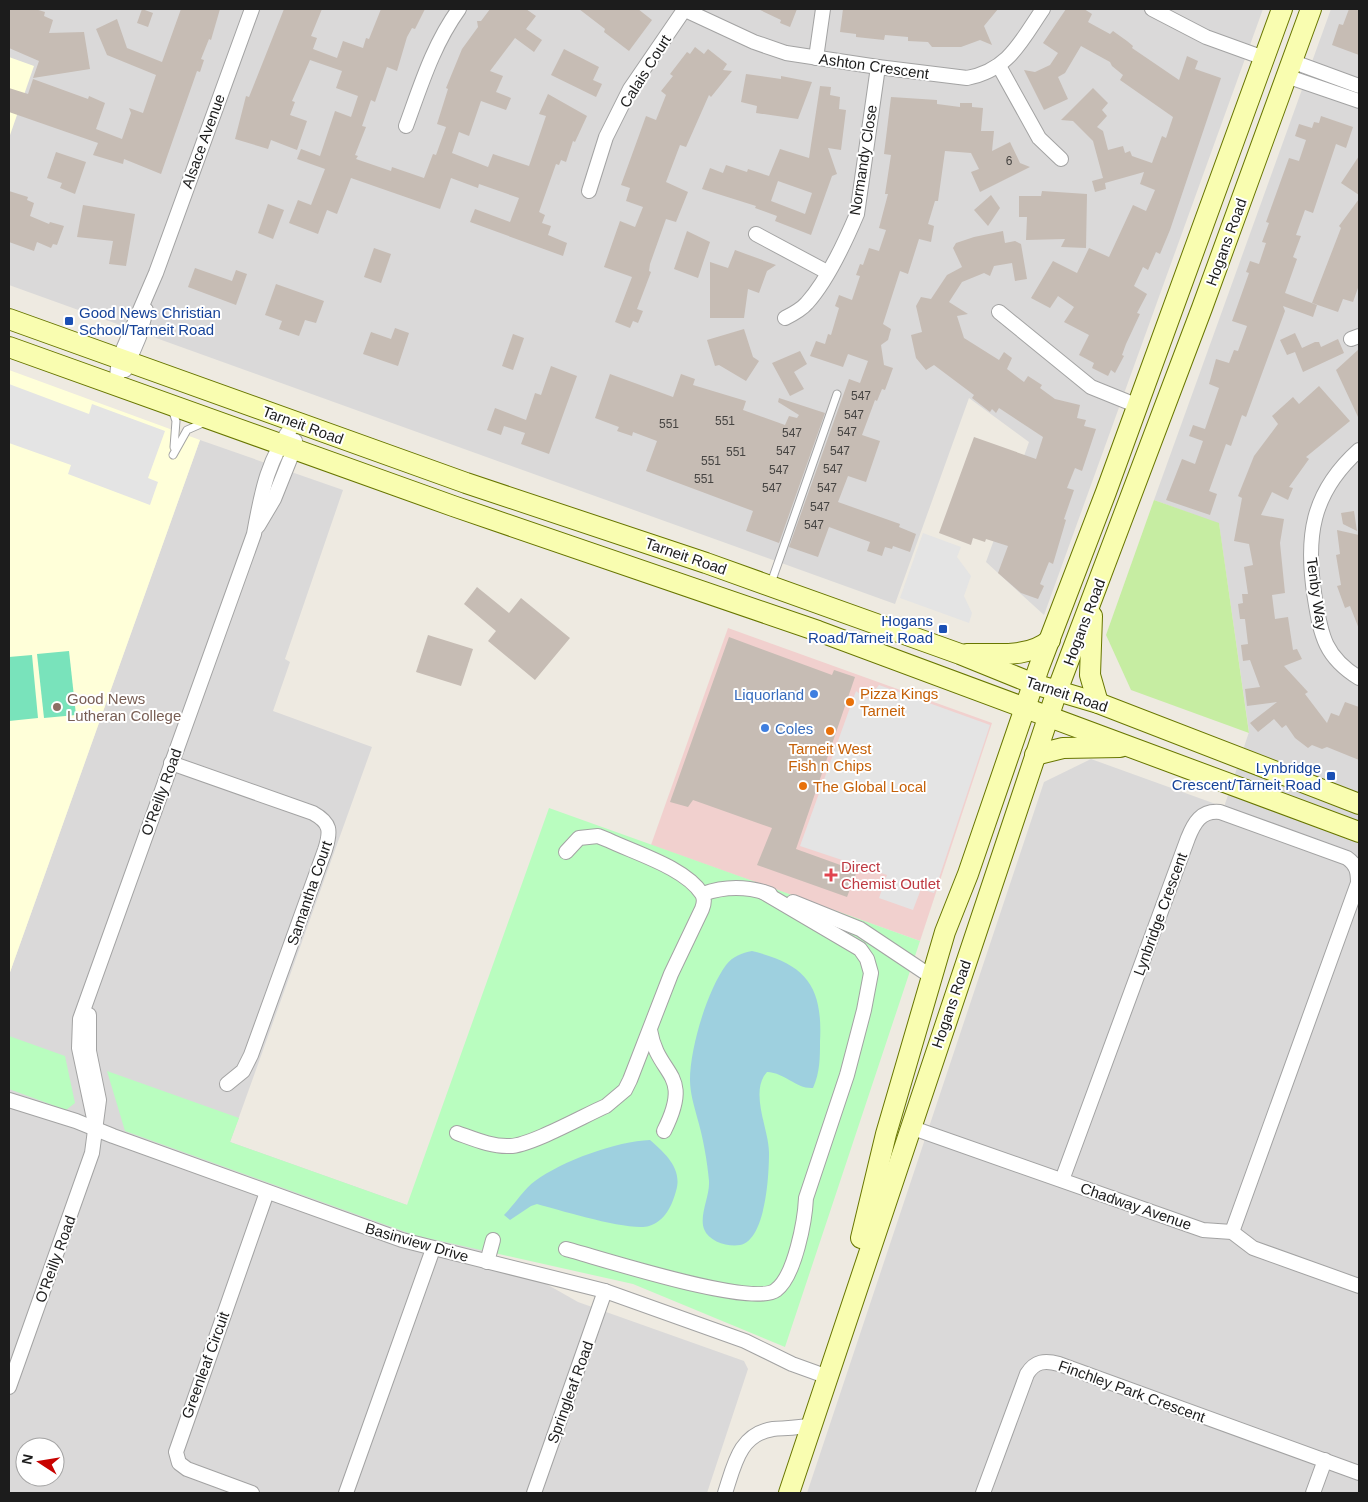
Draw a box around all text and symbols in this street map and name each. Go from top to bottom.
street label: Calais Court [616,31,675,110]
street label: Ashton Crescent [818,50,931,82]
street label: Alsace Avenue [178,92,228,190]
street label: Normandy Close [846,103,880,217]
house number: 6 [1006,154,1013,168]
street label: Hogans Road [1202,196,1250,288]
place label: Good News Christian School/Tarneit Road [79,304,221,338]
marker: Good News Christian School/Tarneit Road [63,315,75,327]
house number: 547 [851,389,871,403]
street label: Tarneit Road [260,402,346,448]
house number: 547 [844,408,864,422]
house number: 551 [715,414,735,428]
house number: 551 [659,417,679,431]
house number: 547 [837,425,857,439]
house number: 547 [782,426,802,440]
house number: 547 [776,444,796,458]
house number: 547 [830,444,850,458]
house number: 551 [726,445,746,459]
house number: 551 [701,454,721,468]
house number: 547 [823,462,843,476]
house number: 547 [769,463,789,477]
house number: 551 [694,472,714,486]
house number: 547 [762,481,782,495]
house number: 547 [817,481,837,495]
house number: 547 [810,500,830,514]
house number: 547 [804,518,824,532]
street label: Tarneit Road [643,534,729,578]
street label: Tenby Way [1303,556,1331,632]
street label: Hogans Road [1060,576,1108,668]
place label: Hogans Road/Tarneit Road [808,612,933,646]
marker: Hogans Road/Tarneit Road [937,623,949,635]
street label: Tarneit Road [1024,673,1110,715]
place label: Pizza Kings Tarneit [860,685,938,719]
place label: Liquorland [734,686,804,703]
marker: Liquorland [808,688,820,700]
place label: Good News Lutheran College [67,690,181,724]
marker: Pizza Kings Tarneit [844,696,856,708]
marker: Good News Lutheran College [51,701,63,713]
place label: Coles [775,720,813,737]
marker: Coles [759,722,771,734]
marker: Tarneit West Fish n Chips [824,725,836,737]
place label: Tarneit West Fish n Chips [788,740,872,774]
street label: O'Reilly Road [137,746,185,838]
place label: Lynbridge Crescent/Tarneit Road [1172,759,1321,793]
marker: Lynbridge Crescent/Tarneit Road [1325,770,1337,782]
place label: The Global Local [813,778,926,795]
marker: The Global Local [797,780,809,792]
street label: Samantha Court [283,838,335,947]
street label: Lynbridge Crescent [1130,849,1190,978]
place label: Direct Chemist Outlet [841,858,941,892]
marker: Direct Chemist Outlet [825,869,837,881]
street label: Hogans Road [928,958,974,1050]
street label: Chadway Avenue [1078,1179,1194,1233]
street label: O'Reilly Road [31,1213,79,1305]
street label: Basinview Drive [363,1219,471,1265]
street label: Greenleaf Circuit [178,1308,233,1421]
street label: Springleaf Road [544,1339,596,1445]
street label: Finchley Park Crescent [1056,1356,1209,1426]
north arrow [15,1437,65,1487]
text: N [18,1453,36,1466]

